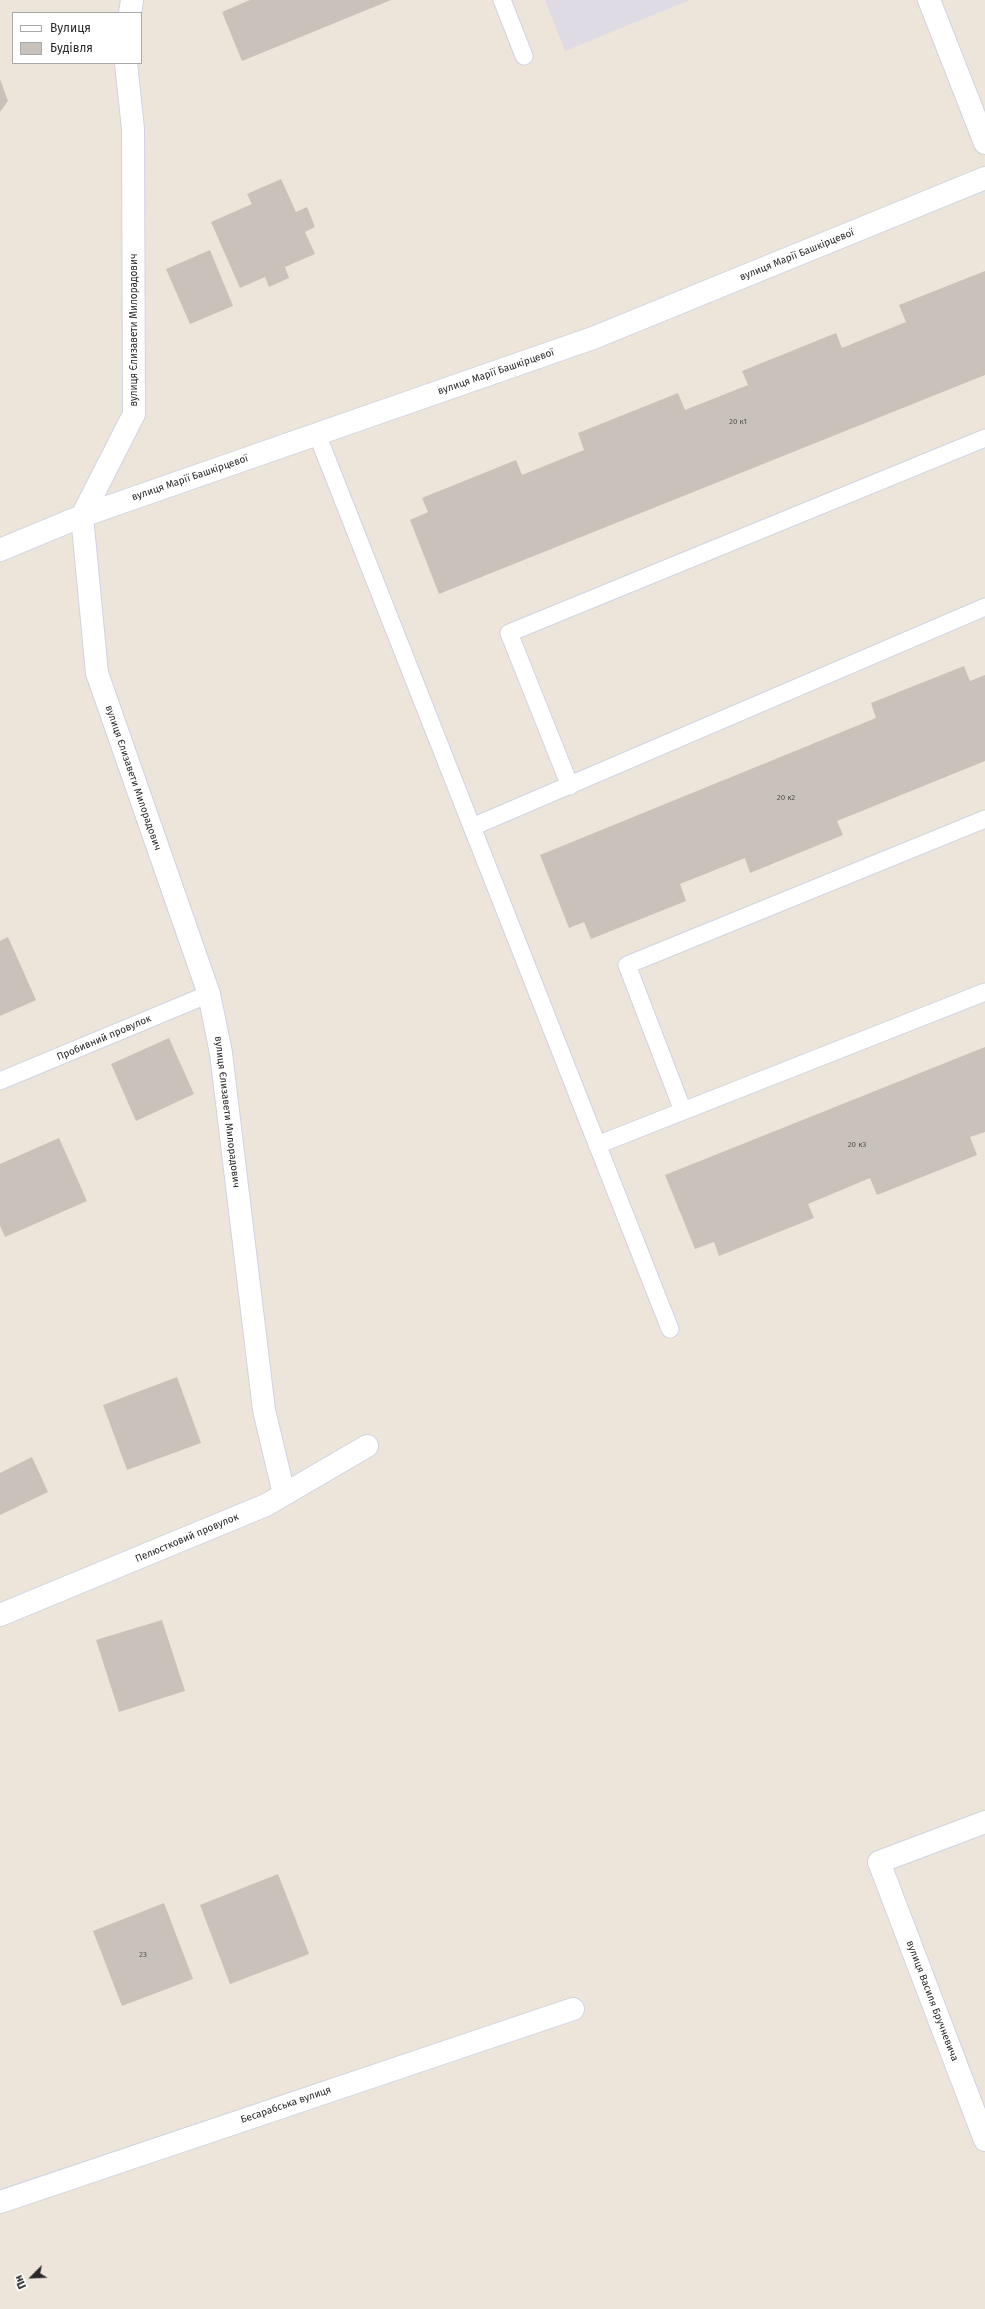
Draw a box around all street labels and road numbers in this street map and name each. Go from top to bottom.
street label: вулиця Марії Башкірцевої [738,227,856,283]
street label: вулиця Єлизавети Милорадович [128,254,140,406]
street label: вулиця Марії Башкірцевої [436,346,556,398]
street label: вулиця Марії Башкірцевої [130,452,250,504]
street label: вулиця Єлизавети Милорадович [102,704,164,852]
street label: Пробивний провулок [55,1013,153,1063]
street label: вулиця Єлизавети Милорадович [212,1035,242,1189]
street label: Пелюстковий провулок [134,1511,240,1565]
street label: вулиця Василя Бручневича [903,1939,961,2063]
street label: Бесарабська вулиця [239,2084,333,2126]

